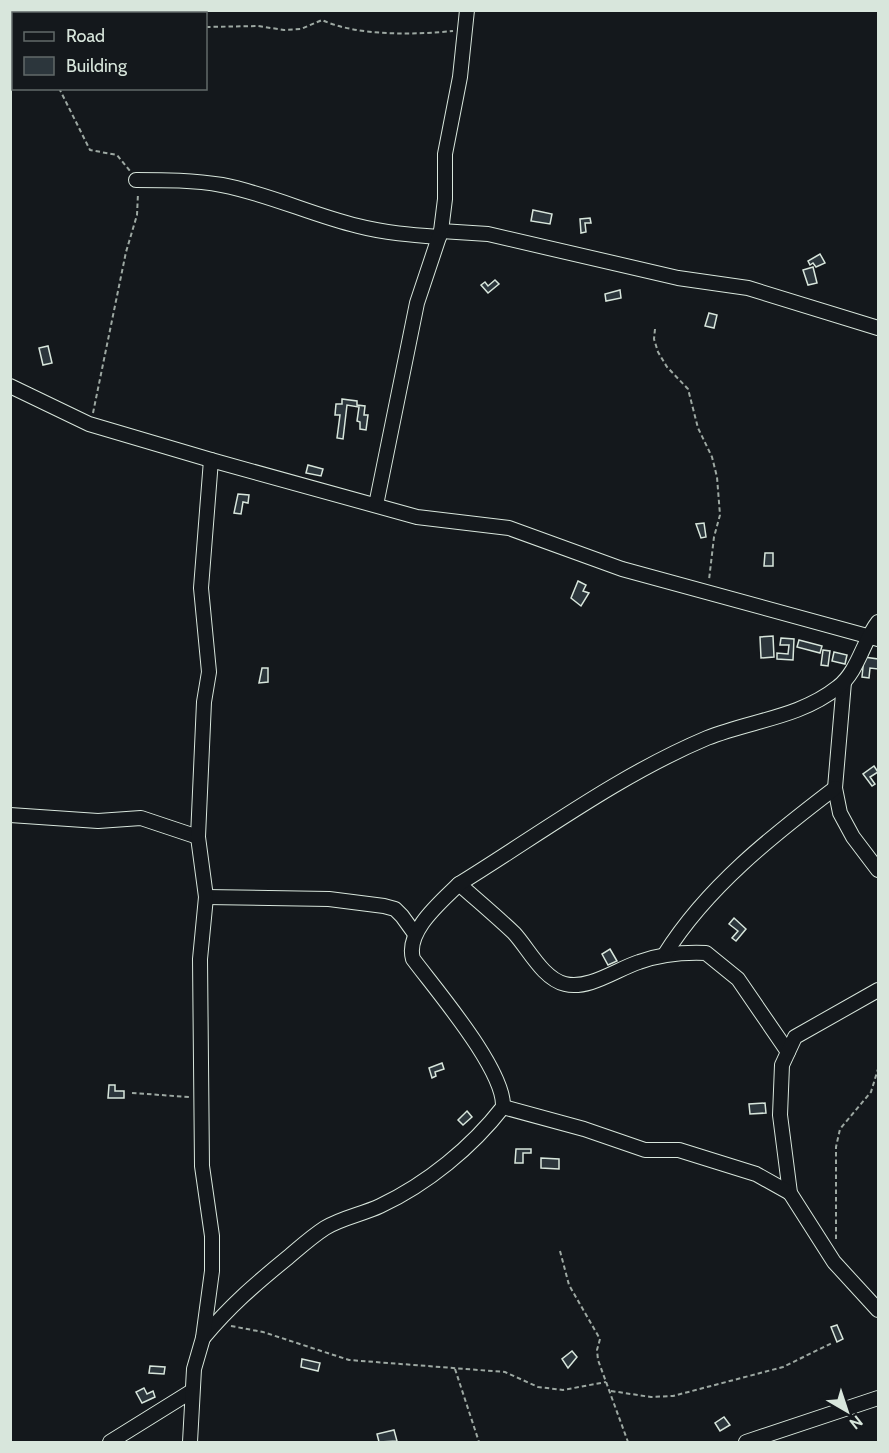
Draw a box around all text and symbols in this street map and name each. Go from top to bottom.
legend [12,12,207,90]
text: Road [66,25,105,47]
text: Building [66,55,128,77]
north arrow [817,1381,877,1441]
text: N [846,1411,866,1433]

